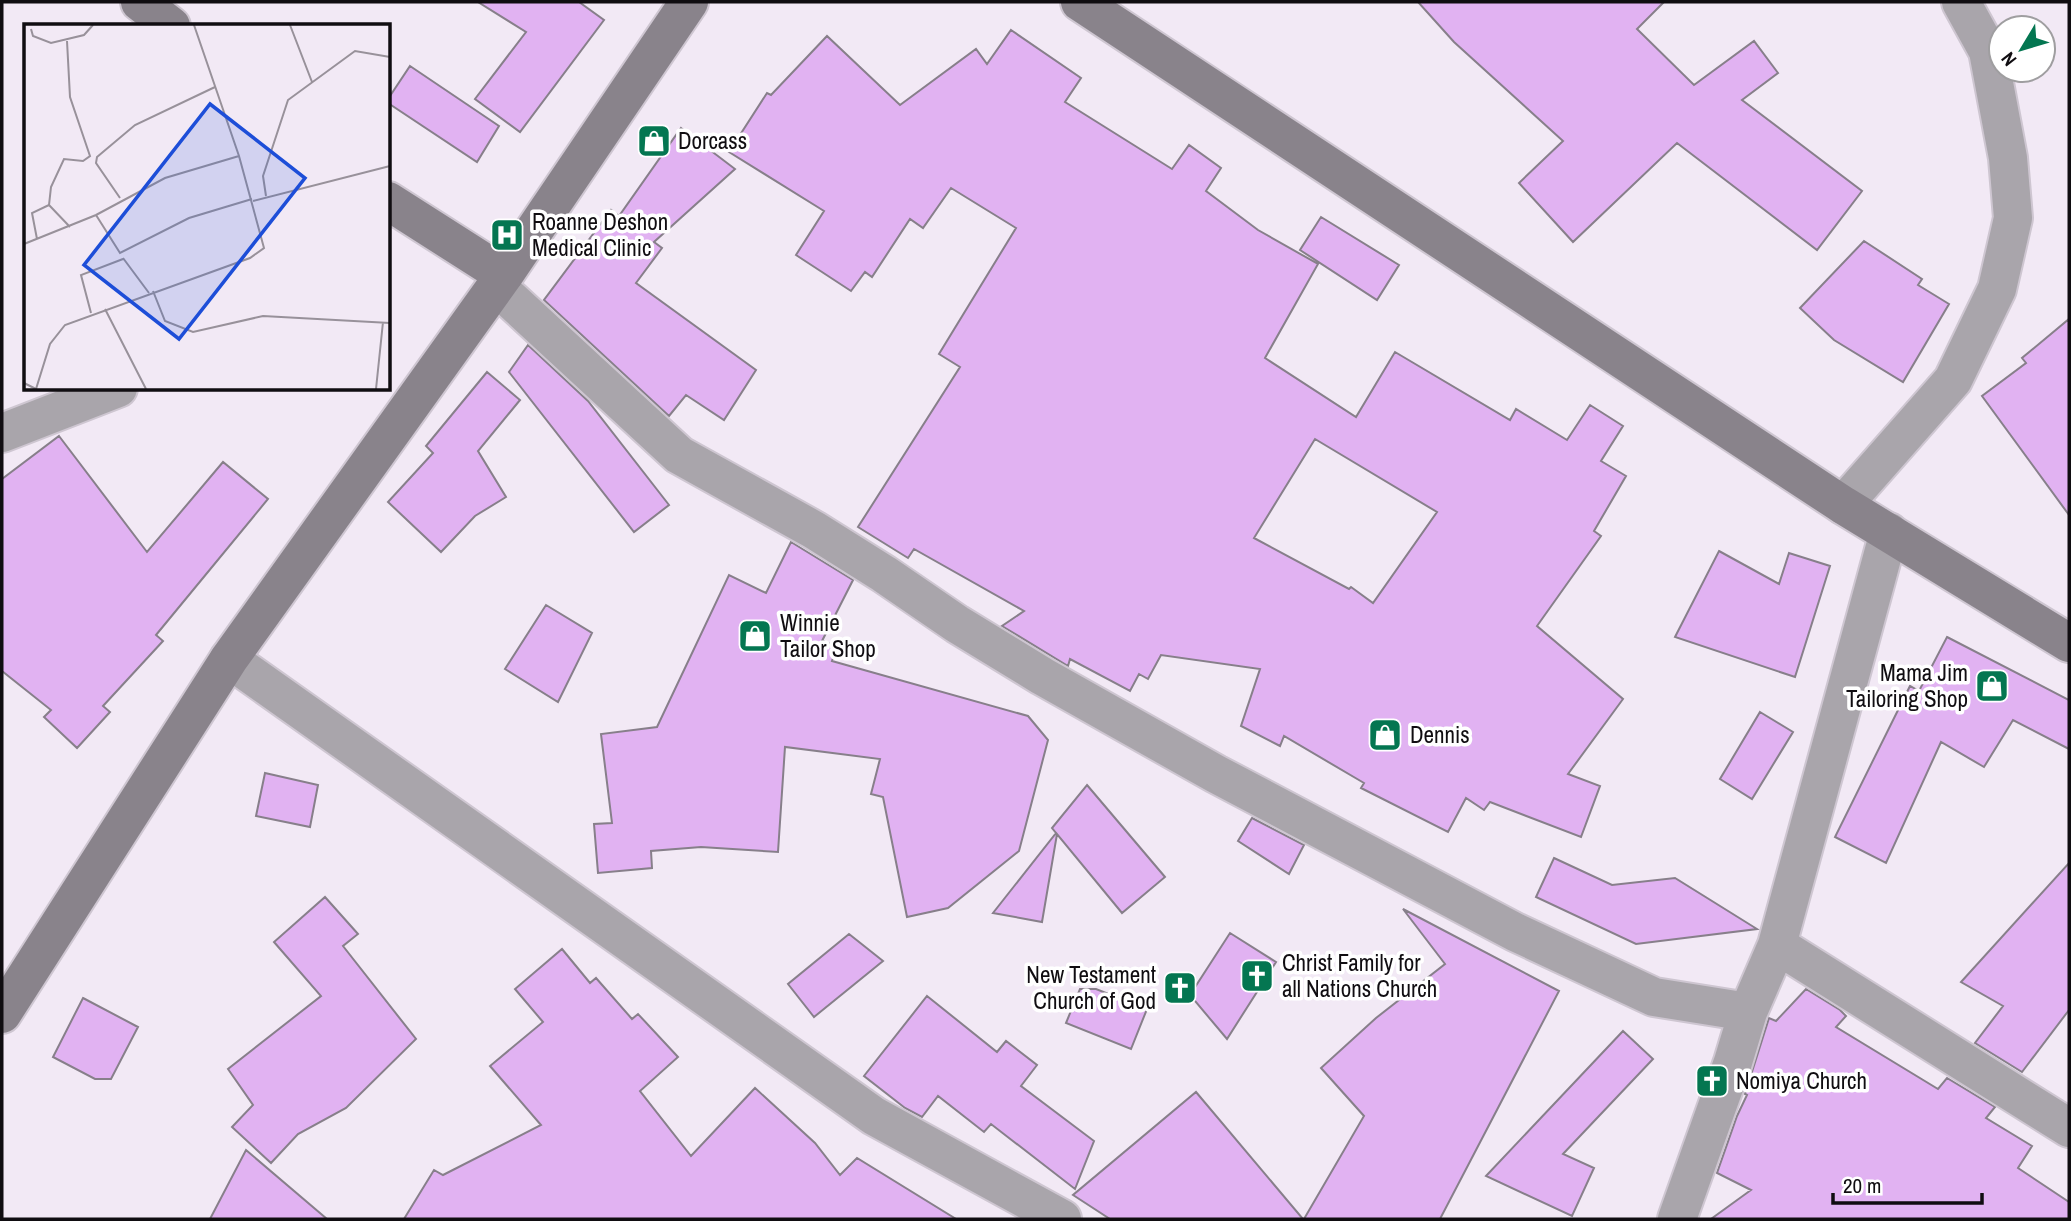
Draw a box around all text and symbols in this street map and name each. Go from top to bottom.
north arrow [1987,14,2057,84]
inset map [24,24,390,390]
text: N [1995,47,2022,72]
shop icon: Dorcass [635,122,673,160]
place label: Dorcass [678,125,747,156]
place label: Roanne Deshon Medical Clinic [532,206,668,263]
hospital icon: Roanne Deshon Medical Clinic [488,216,526,254]
place label: Winnie Tailor Shop [780,607,876,664]
shop icon: Winnie Tailor Shop [736,617,774,655]
place label: Mama Jim Tailoring Shop [1846,657,1968,714]
shop icon: Mama Jim Tailoring Shop [1973,667,2011,705]
shop icon: Dennis [1366,716,1404,754]
place label: Dennis [1410,719,1470,750]
place label: Christ Family for all Nations Church [1282,947,1437,1004]
church icon: Christ Family for all Nations Church [1238,957,1276,995]
place label: New Testament Church of God [1026,959,1156,1016]
church icon: New Testament Church of God [1161,969,1199,1007]
church icon: Nomiya Church [1693,1062,1731,1100]
place label: Nomiya Church [1736,1065,1867,1096]
scale bar [1833,1162,1982,1206]
text: 20 m [1843,1171,1881,1200]

